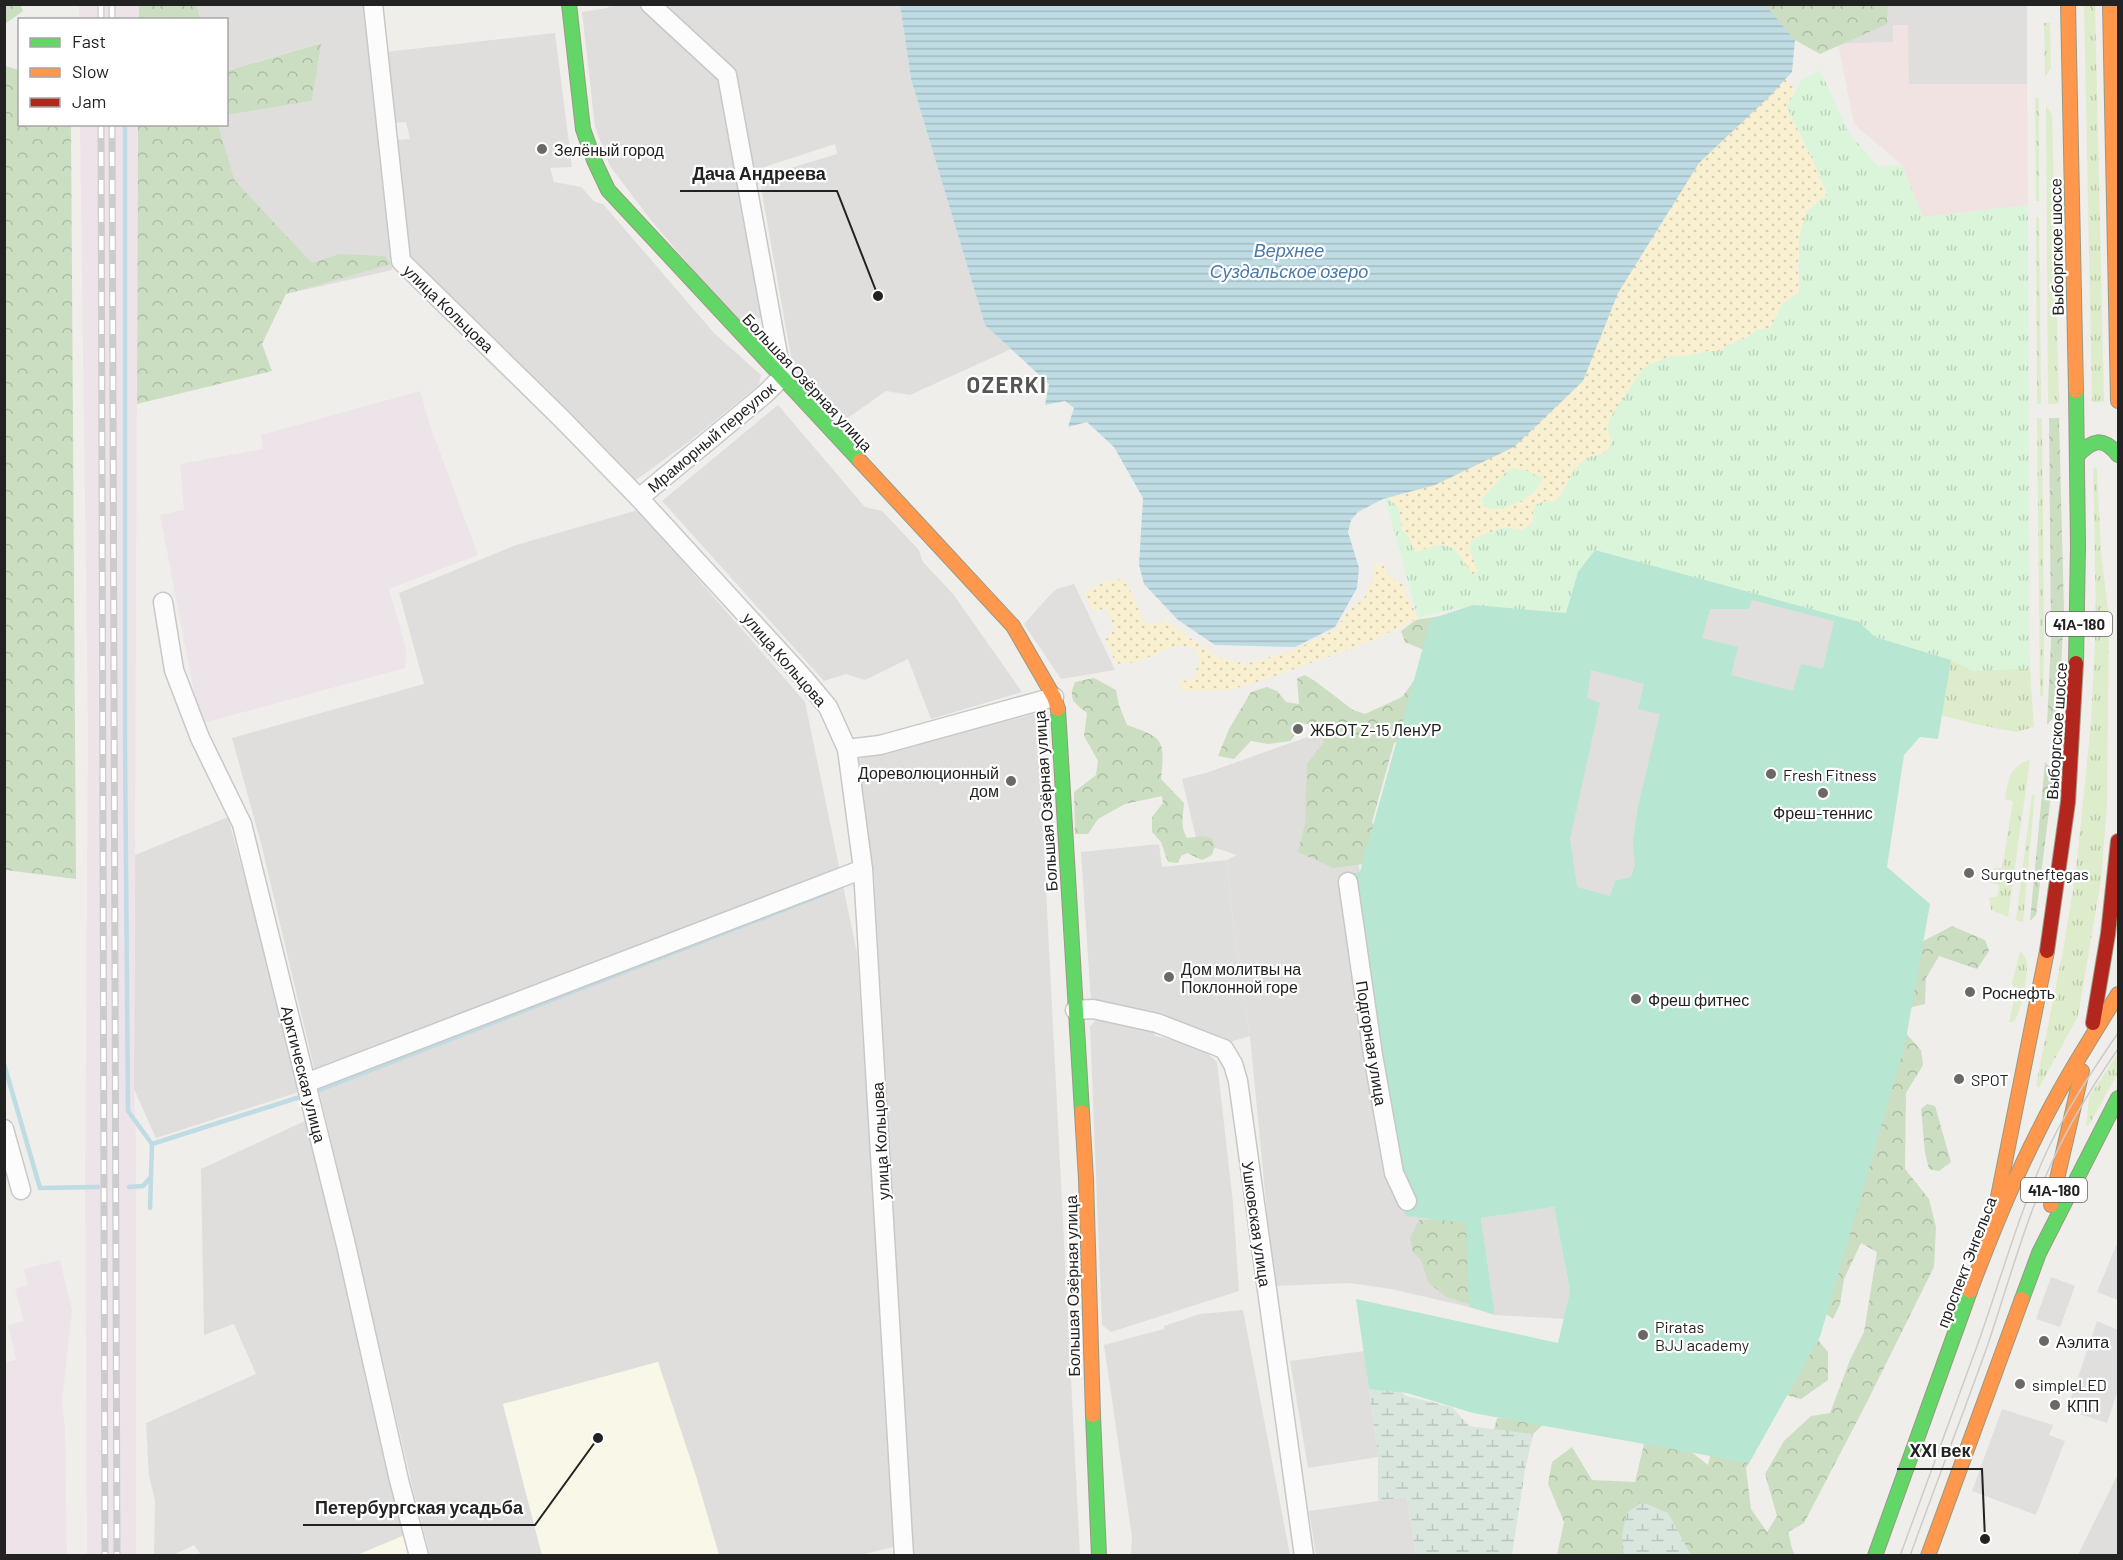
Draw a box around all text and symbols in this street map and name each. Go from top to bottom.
legend [18,18,228,126]
text: Fast [72,30,106,52]
text: Slow [72,60,109,82]
text: Jam [72,90,106,112]
place label: Зелёный город [554,140,665,159]
marker: Зелёный город [535,142,549,156]
callout: Дача Андреева [680,155,837,191]
text: Дача Андреева [692,162,827,184]
street label: Выборгское шоссе [2045,178,2067,316]
water label: Верхнее Суздальское озеро [1210,239,1368,282]
street label: улица Кольцова [400,260,498,356]
street label: Большая Озёрная улица [739,309,877,455]
district label: OZERKI [967,371,1047,397]
street label: Мраморный переулок [643,377,779,496]
street label: улица Кольцова [739,608,831,710]
road number: 41А-180 [2046,612,2112,636]
street label: Выборгское шоссе [2042,662,2070,800]
street label: Большая Озёрная улица [1029,710,1061,892]
place label: ЖБОТ Z-15 ЛенУР [1310,720,1442,739]
marker: ЖБОТ Z-15 ЛенУР [1291,722,1305,736]
place label: Дореволюционный дом [858,763,999,800]
place label: Fresh Fitness [1783,765,1877,784]
marker: Fresh Fitness [1764,767,1778,781]
marker: Дореволюционный дом [1004,774,1018,788]
marker: Фреш-теннис [1816,786,1830,800]
place label: Фреш-теннис [1773,803,1873,822]
place label: Surgutneftegas [1981,864,2089,883]
marker: Surgutneftegas [1962,866,1976,880]
place label: Дом молитвы на Поклонной горе [1181,959,1301,996]
marker: Дом молитвы на Поклонной горе [1162,970,1176,984]
street label: Подгорная улица [1353,979,1391,1107]
place label: Роснефть [1982,983,2055,1002]
marker: Роснефть [1963,985,1977,999]
place label: Фреш фитнес [1648,990,1749,1009]
marker: Фреш фитнес [1629,992,1643,1006]
street label: Арктическая улица [278,1004,330,1144]
place label: SPOT [1971,1070,2009,1089]
marker: SPOT [1952,1072,1966,1086]
street label: улица Кольцова [867,1082,893,1200]
street label: Ушковская улица [1239,1160,1275,1288]
road number: 41А-180 [2021,1178,2087,1202]
street label: проспект Энгельса [1932,1194,2000,1330]
street label: Большая Озёрная улица [1061,1195,1083,1377]
place label: Piratas BJJ academy [1655,1317,1750,1354]
marker: Piratas BJJ academy [1636,1328,1650,1342]
place label: Аэлита [2056,1332,2109,1351]
marker: Аэлита [2037,1334,2051,1348]
place label: simpleLED [2032,1375,2107,1394]
marker: simpleLED [2013,1377,2027,1391]
place label: КПП [2067,1396,2099,1415]
marker: КПП [2048,1398,2062,1412]
callout: XXI век [1897,1433,1982,1469]
text: XXI век [1910,1439,1971,1461]
callout: Петербургская усадьба [303,1489,535,1525]
text: Петербургская усадьба [315,1496,524,1518]

